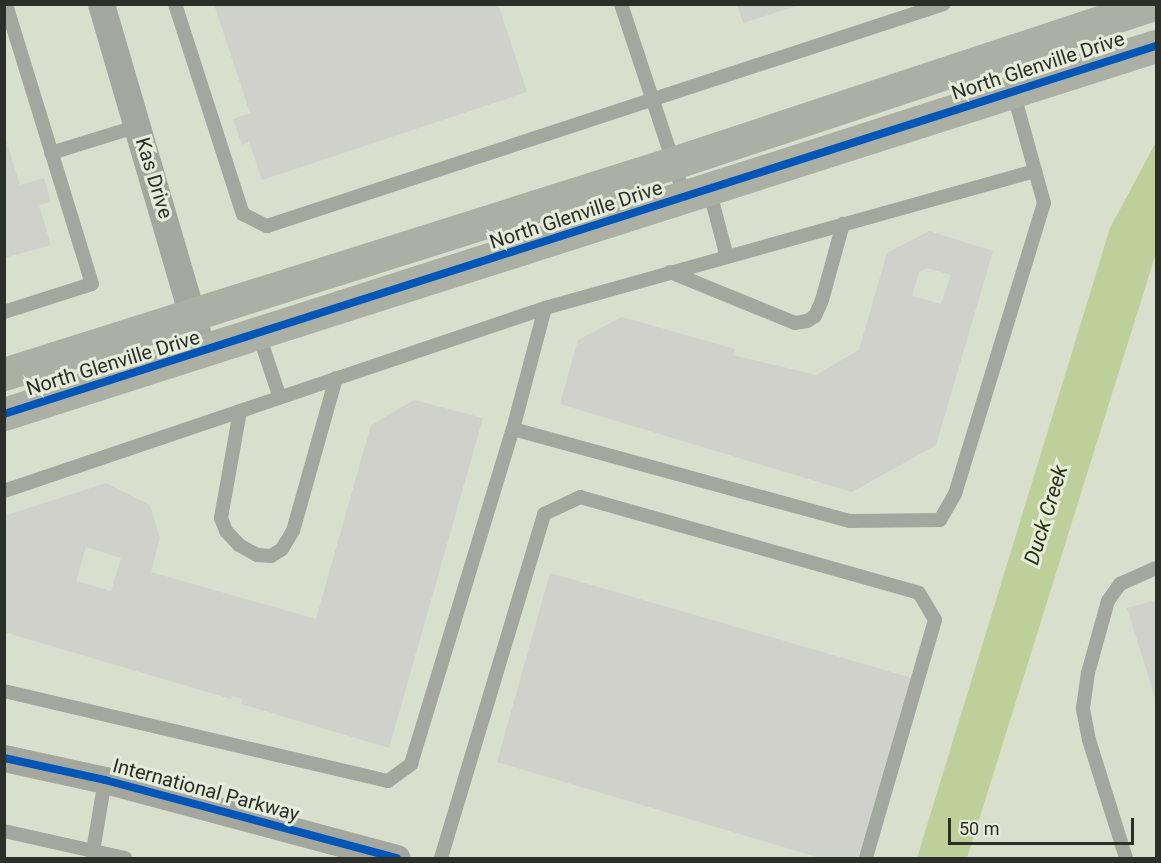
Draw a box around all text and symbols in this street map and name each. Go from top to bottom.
street label: North Glenville Drive [949,27,1127,105]
street label: Kas Drive [130,134,178,222]
street label: North Glenville Drive [487,176,665,254]
street label: North Glenville Drive [23,325,203,401]
water label: Duck Creek [1019,462,1073,568]
street label: International Parkway [110,754,302,826]
scale bar [951,806,1137,844]
text: 50 m [959,818,999,839]

